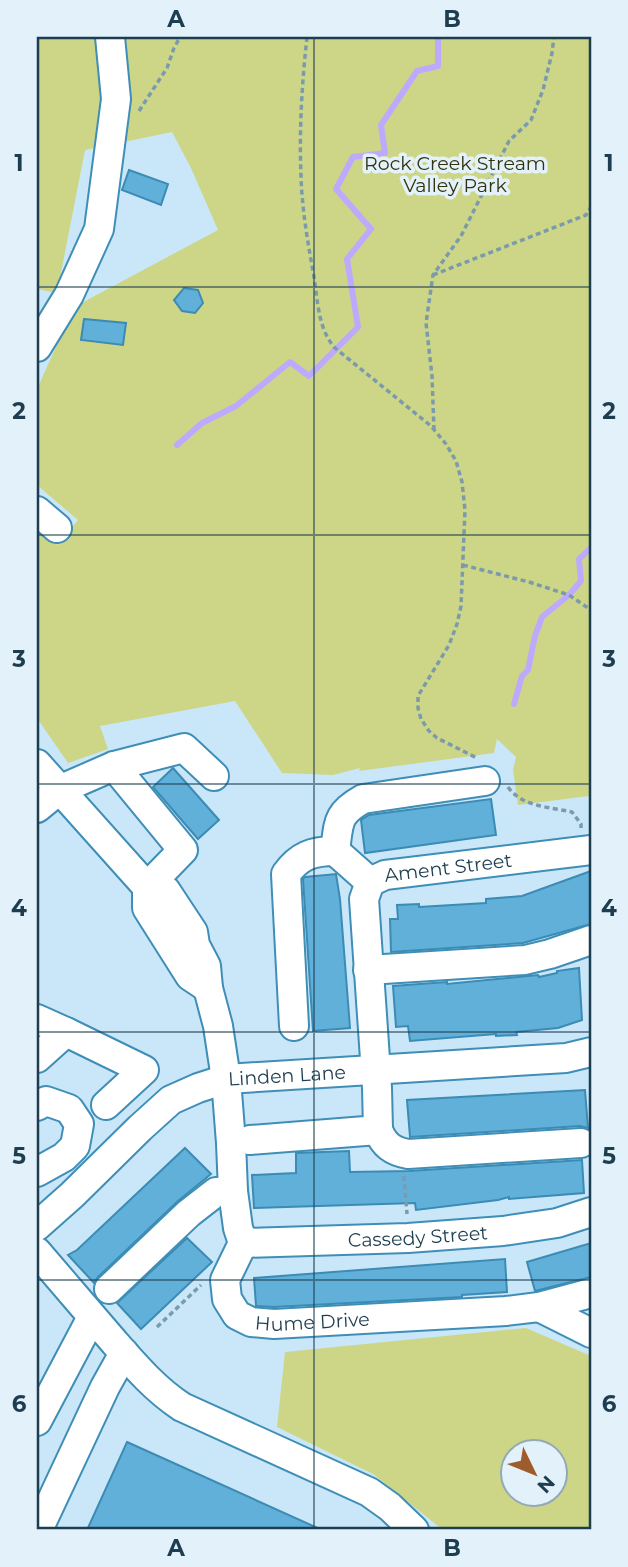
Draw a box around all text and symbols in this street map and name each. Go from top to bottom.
text: A [166,5,185,33]
text: B [443,5,461,33]
text: 1 [14,149,24,177]
text: 1 [604,149,614,177]
park label: Rock Creek Stream Valley Park [364,152,546,197]
text: 2 [12,397,26,425]
text: 2 [602,397,616,425]
text: 3 [11,645,26,673]
text: 3 [601,645,616,673]
street label: Ament Street [383,849,514,887]
text: 4 [11,894,27,922]
text: 4 [601,894,617,922]
street label: Linden Lane [227,1061,347,1091]
text: 5 [12,1142,26,1170]
text: 5 [602,1142,616,1170]
street label: Cassedy Street [348,1221,489,1252]
street label: Hume Drive [254,1308,370,1336]
text: 6 [12,1390,27,1418]
text: 6 [602,1390,617,1418]
north arrow [498,1438,568,1508]
text: N [532,1471,560,1498]
text: A [166,1534,185,1562]
text: B [443,1534,461,1562]

